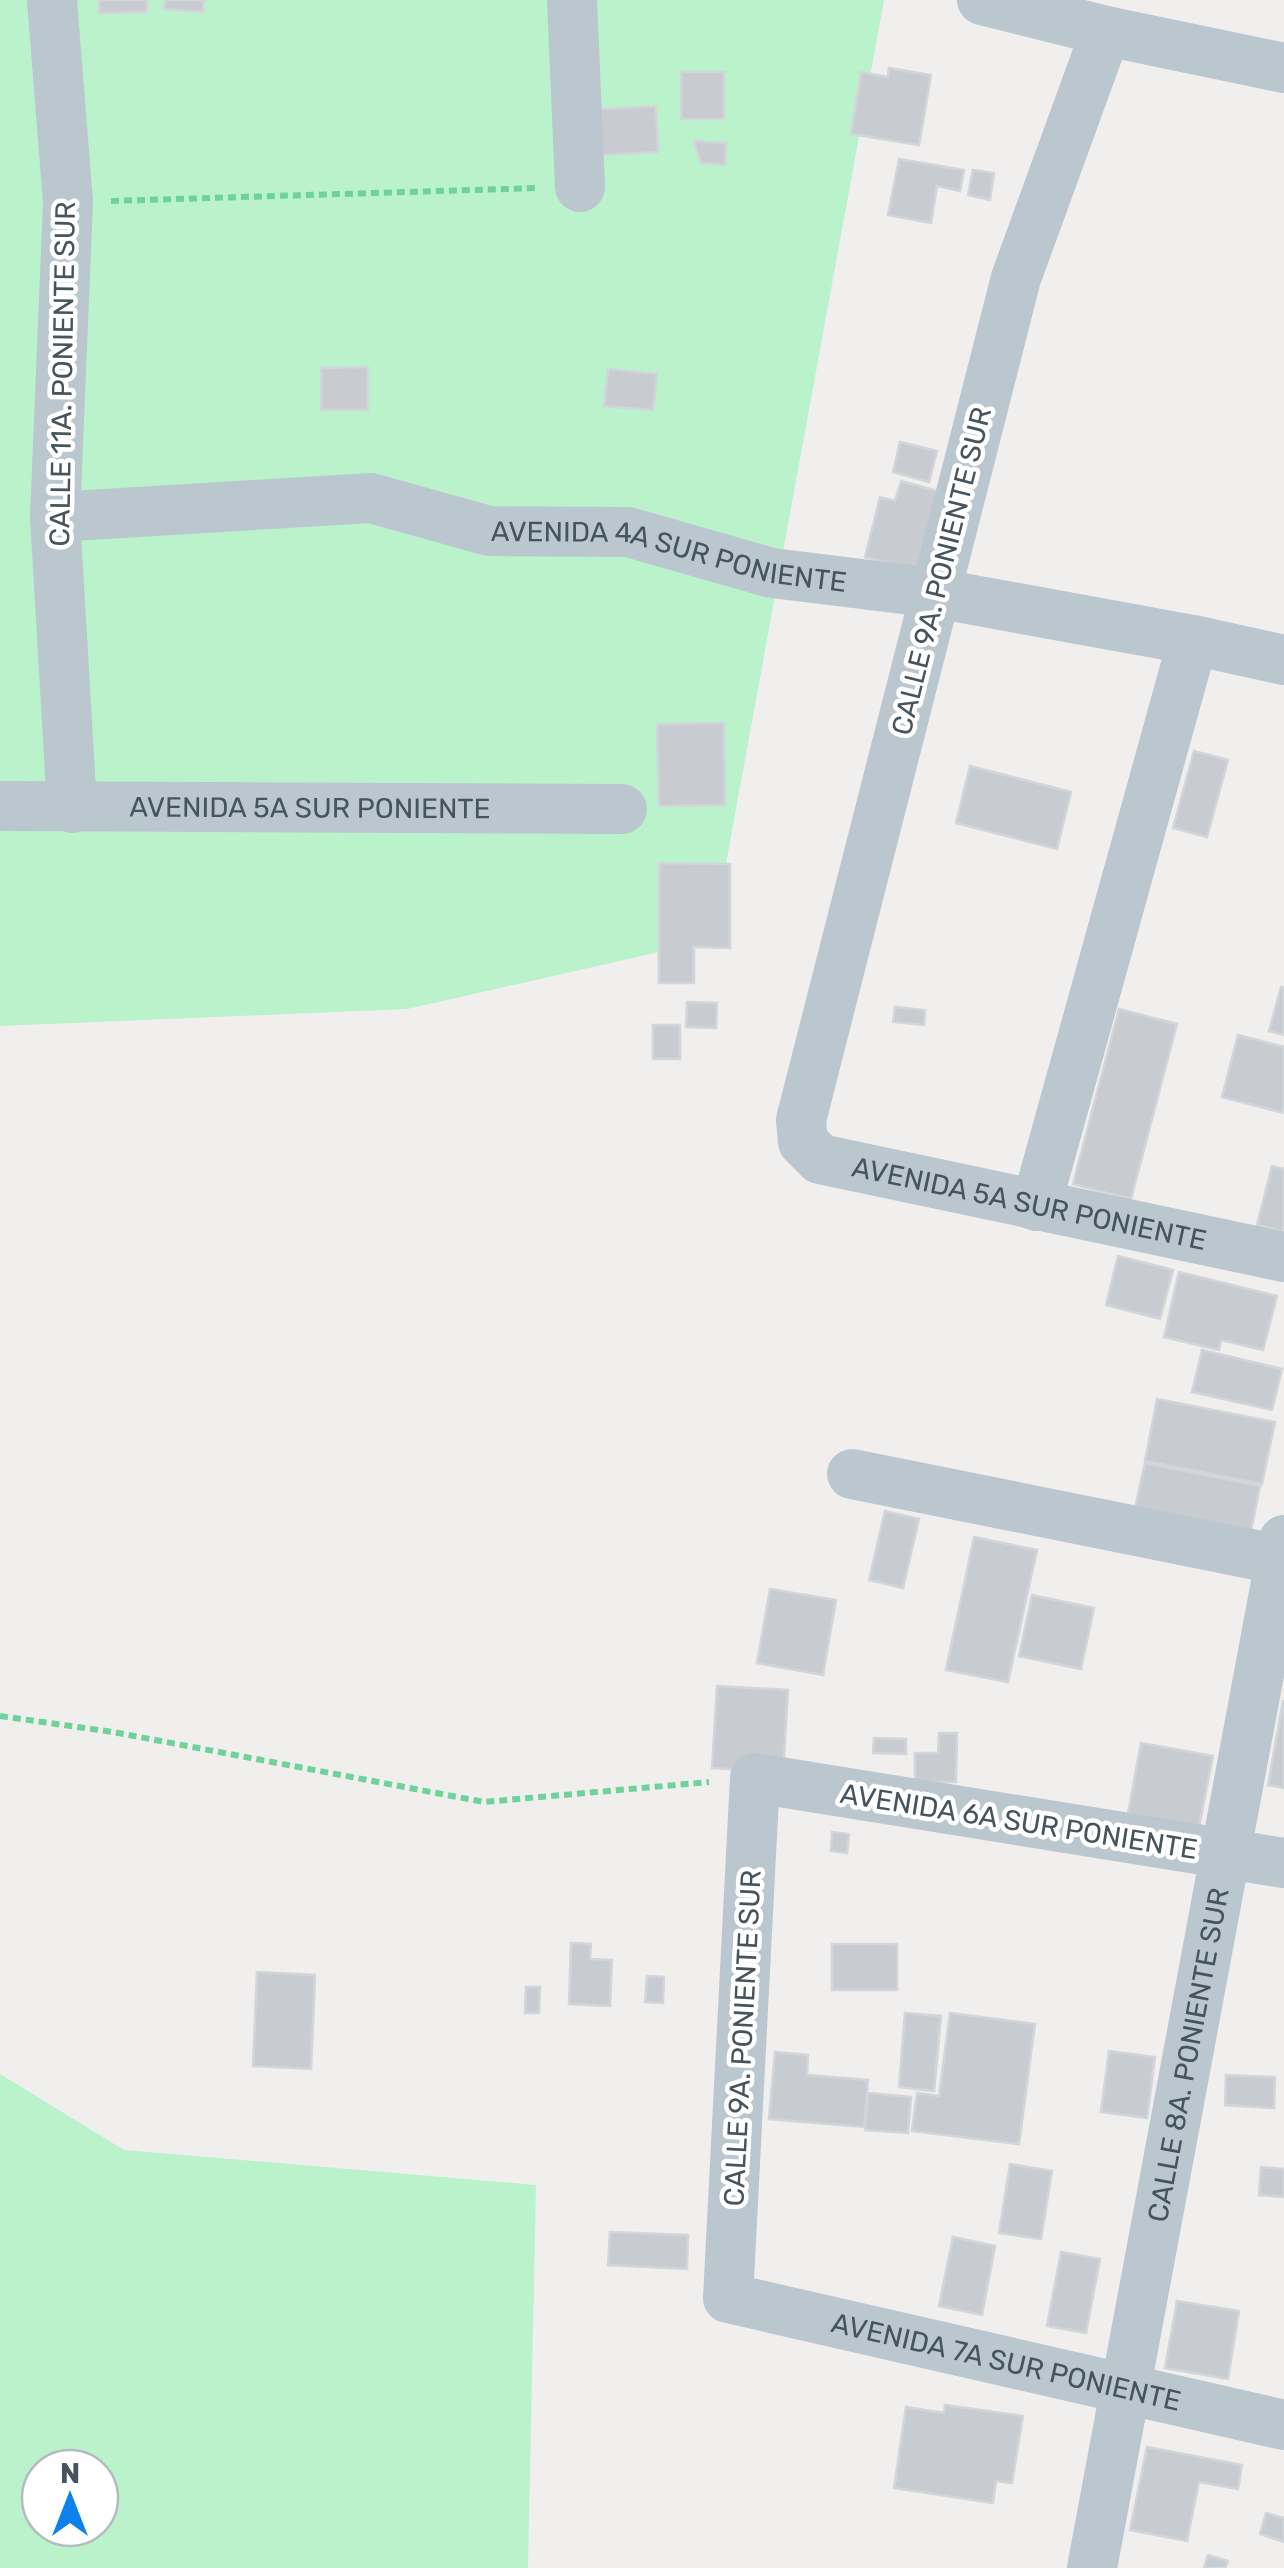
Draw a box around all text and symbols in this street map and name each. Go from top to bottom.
street label: CALLE 11A. PONIENTE SUR [43,201,82,547]
street label: CALLE 9A. PONIENTE SUR [885,404,998,738]
street label: AVENIDA 4A SUR PONIENTE [491,515,849,599]
street label: AVENIDA 5A SUR PONIENTE [129,791,491,825]
street label: AVENIDA 5A SUR PONIENTE [849,1150,1209,1257]
street label: AVENIDA 6A SUR PONIENTE [838,1777,1200,1866]
street label: CALLE 9A. PONIENTE SUR [717,1869,768,2207]
street label: CALLE 8A. PONIENTE SUR [1141,1885,1236,2225]
street label: AVENIDA 7A SUR PONIENTE [828,2306,1184,2418]
north arrow [20,2448,120,2548]
text: N [60,2457,80,2490]

